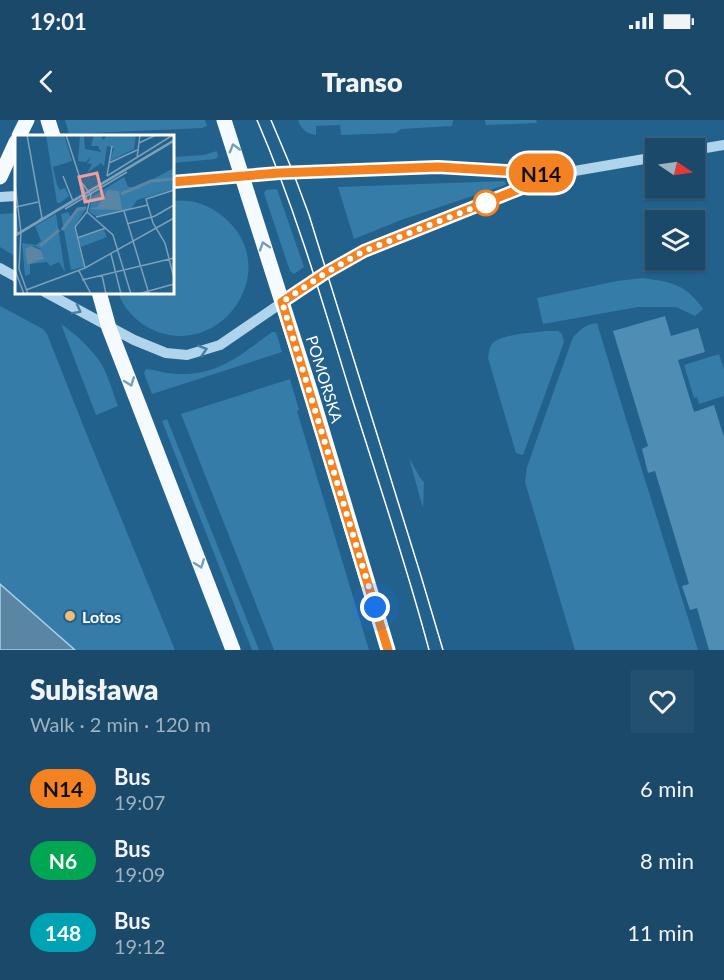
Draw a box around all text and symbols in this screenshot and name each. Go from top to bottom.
text: 19:01 [30,8,87,35]
icon: back [30,65,63,98]
text: Transo [321,65,403,98]
icon: search [661,65,694,98]
inset map [15,135,174,294]
north arrow [645,138,705,198]
map controls [645,138,705,270]
one-way arrow [229,143,241,154]
line badge: N14 [506,154,576,192]
text: N14 [521,161,561,186]
unlabelled marker [473,190,499,216]
button: layers [645,210,705,270]
one-way arrow [259,241,271,252]
one-way arrow [71,303,81,314]
street label: POMORSKA [303,333,347,425]
one-way arrow [197,345,208,358]
one-way arrow [122,376,135,387]
one-way arrow [193,558,205,569]
your location [360,592,390,622]
place label: Lotos [82,607,121,626]
marker: Lotos [63,609,77,623]
button: heart [631,670,694,733]
text: Subisława [30,672,159,706]
text: Walk · 2 min · 120 m [30,712,211,736]
text: Bus [114,763,150,790]
text: 6 min [640,775,694,802]
text: N14 [43,776,83,801]
text: 19:07 [114,790,165,814]
text: Bus [114,835,150,862]
text: 8 min [640,847,694,874]
text: N6 [49,848,77,873]
text: 19:09 [114,862,165,886]
text: Bus [114,907,150,934]
text: 11 min [627,919,694,946]
text: 148 [45,920,81,945]
text: 19:12 [114,934,165,958]

